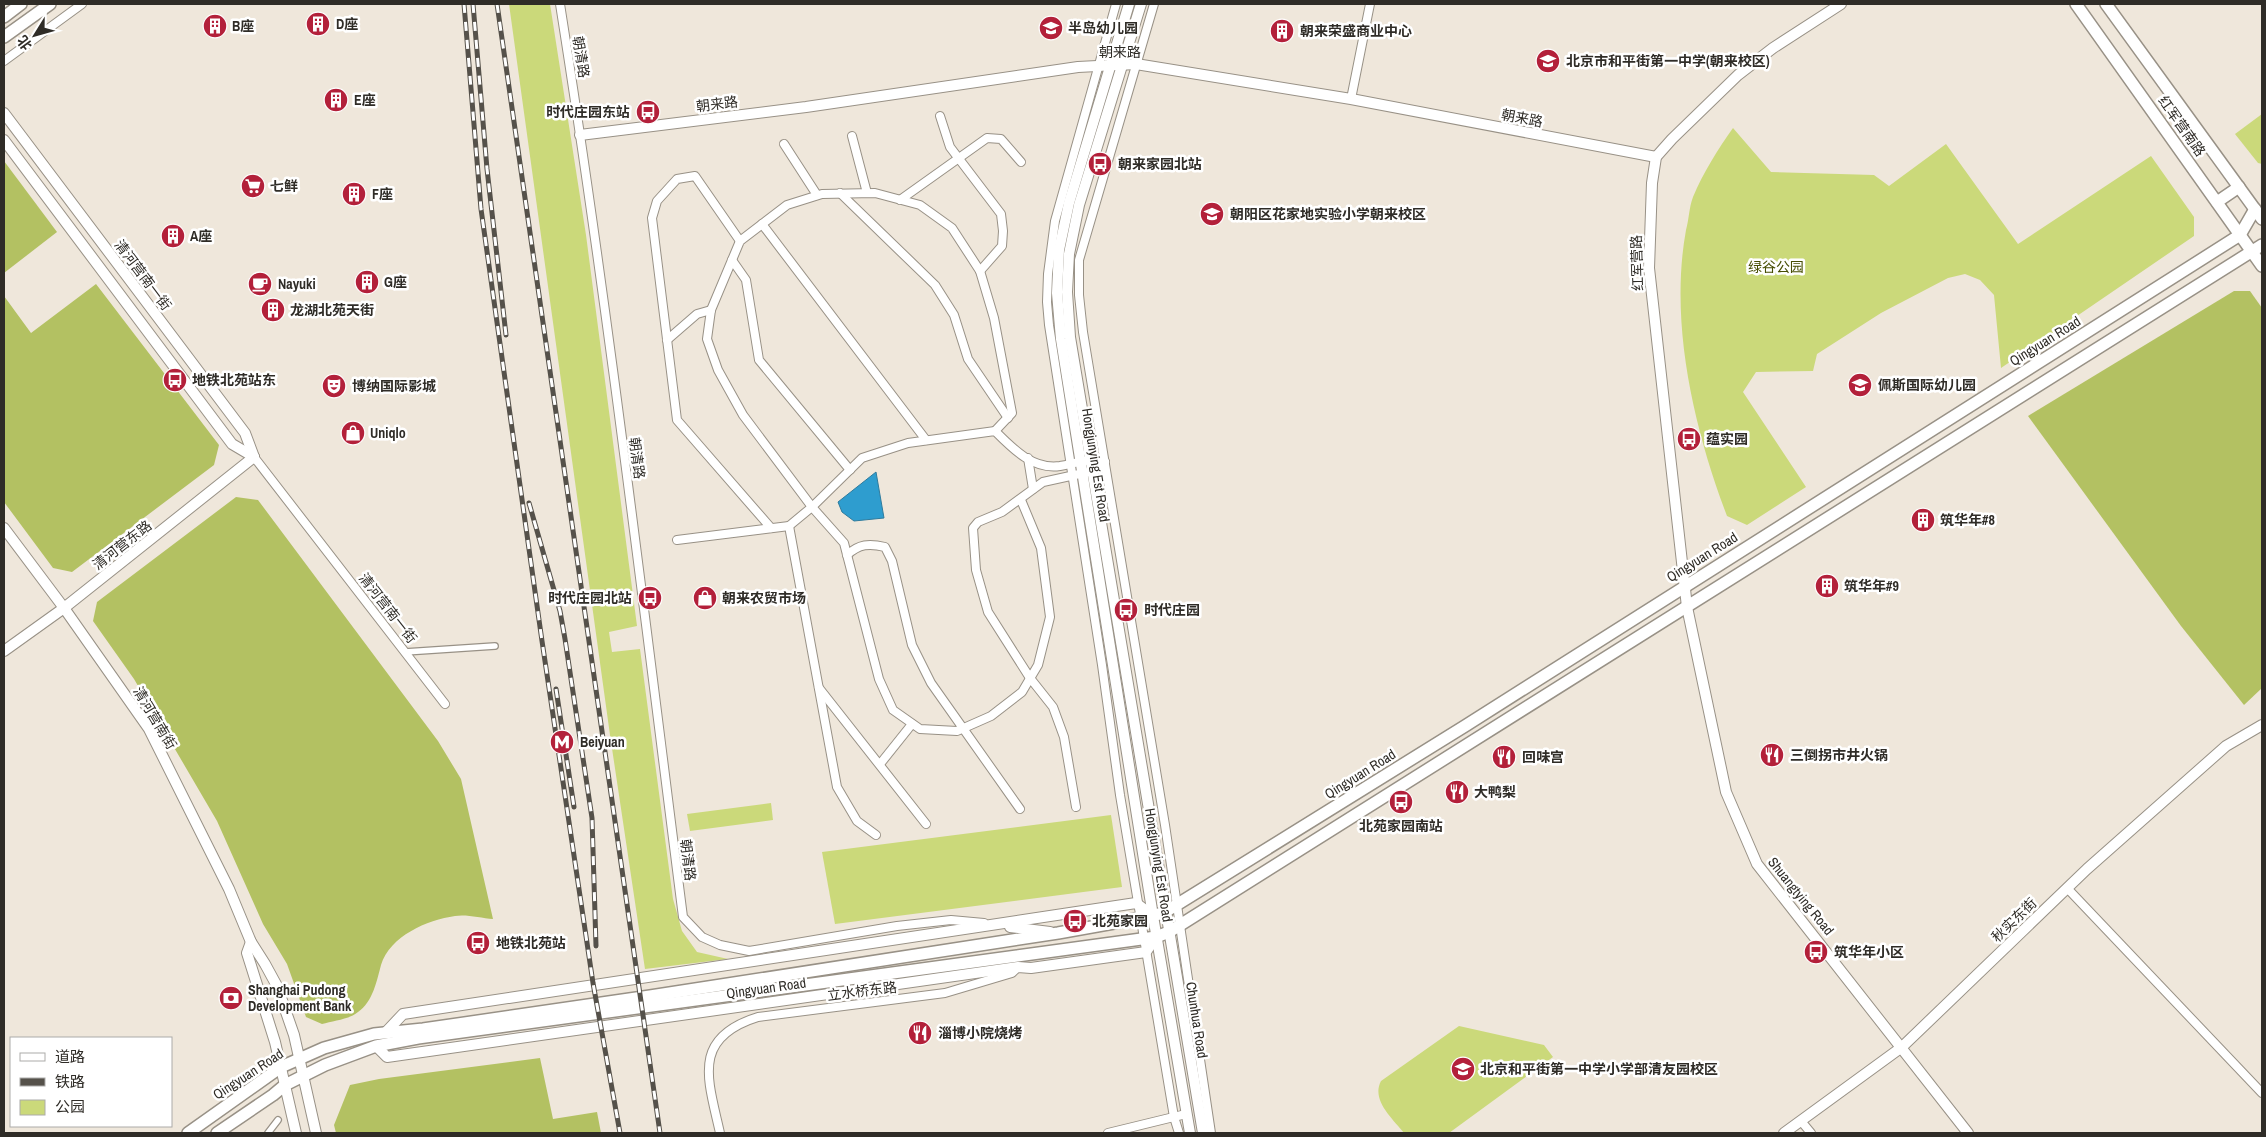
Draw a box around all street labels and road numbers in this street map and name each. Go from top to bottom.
street label: 朝清路 [569,35,593,79]
street label: 朝来路 [1099,43,1141,61]
street label: 红军营南路 [2155,92,2209,160]
street label: 朝来路 [695,93,739,115]
street label: 朝来路 [1500,105,1544,131]
street label: 红军营路 [1627,235,1647,291]
street label: 清河营南一街 [111,236,175,314]
street label: Qingyuan Road [2006,312,2084,370]
street label: Hongjunying Est Road [1078,407,1114,523]
street label: 朝清路 [625,436,649,480]
street label: 清河营东路 [89,516,155,574]
street label: Qingyuan Road [1663,528,1741,586]
street label: 清河营南一街 [355,569,421,647]
street label: 清河营南街 [129,683,181,753]
street label: Qingyuan Road [1321,745,1399,803]
street label: Hongjunying Est Road [1141,807,1177,923]
street label: 朝清路 [677,838,699,882]
street label: Shuangtying Road [1764,853,1838,939]
street label: 秋实东街 [1988,894,2040,946]
street label: Qingyuan Road [725,973,807,1003]
street label: 立水桥东路 [826,978,898,1004]
street label: Chunhua Road [1182,980,1212,1060]
street label: Qingyuan Road [209,1045,287,1103]

